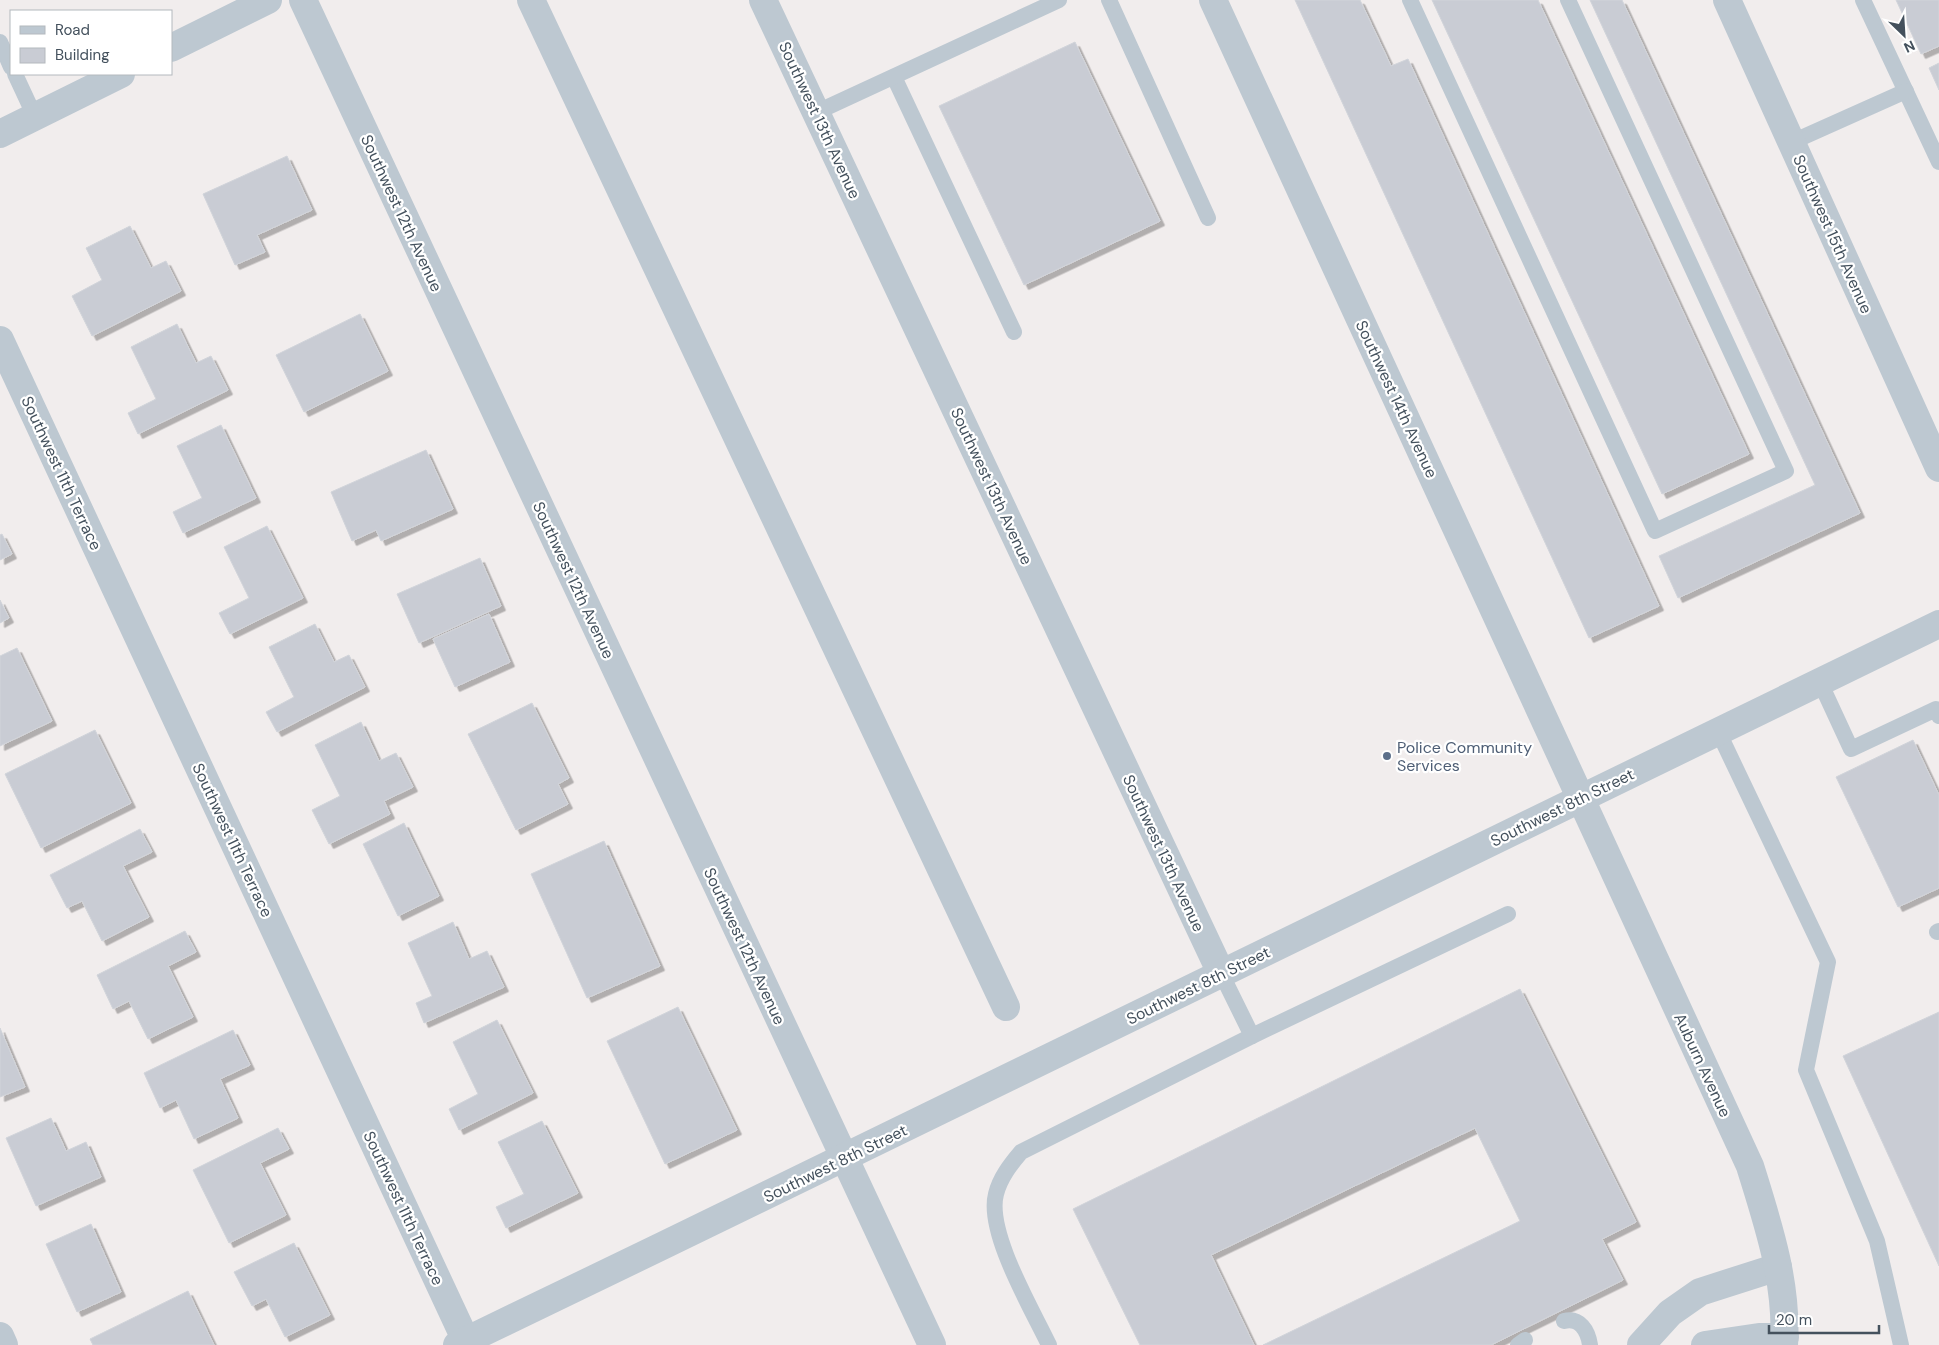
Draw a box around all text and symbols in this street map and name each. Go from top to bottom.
legend [10,10,172,75]
north arrow [1879,10,1929,60]
text: Road [55,20,90,40]
text: N [1901,36,1918,57]
street label: Southwest 13th Avenue [774,38,865,202]
text: Building [55,45,110,65]
street label: Southwest 12th Avenue [356,131,447,295]
street label: Southwest 15th Avenue [1788,152,1877,317]
street label: Southwest 14th Avenue [1351,317,1442,481]
street label: Southwest 11th Terrace [17,393,107,554]
street label: Southwest 13th Avenue [946,404,1037,568]
street label: Southwest 12th Avenue [528,498,619,662]
place label: Police Community Services [1397,737,1532,776]
marker: Police Community Services [1381,750,1393,762]
street label: Southwest 11th Terrace [188,760,278,921]
street label: Southwest 8th Street [1487,764,1638,851]
street label: Southwest 13th Avenue [1118,771,1209,935]
street label: Southwest 12th Avenue [699,864,790,1028]
street label: Southwest 8th Street [1123,942,1274,1029]
street label: Auburn Avenue [1669,1010,1736,1121]
street label: Southwest 8th Street [760,1120,911,1207]
street label: Southwest 11th Terrace [359,1128,449,1289]
scale bar [1769,1302,1879,1334]
text: 20 m [1776,1310,1812,1330]

